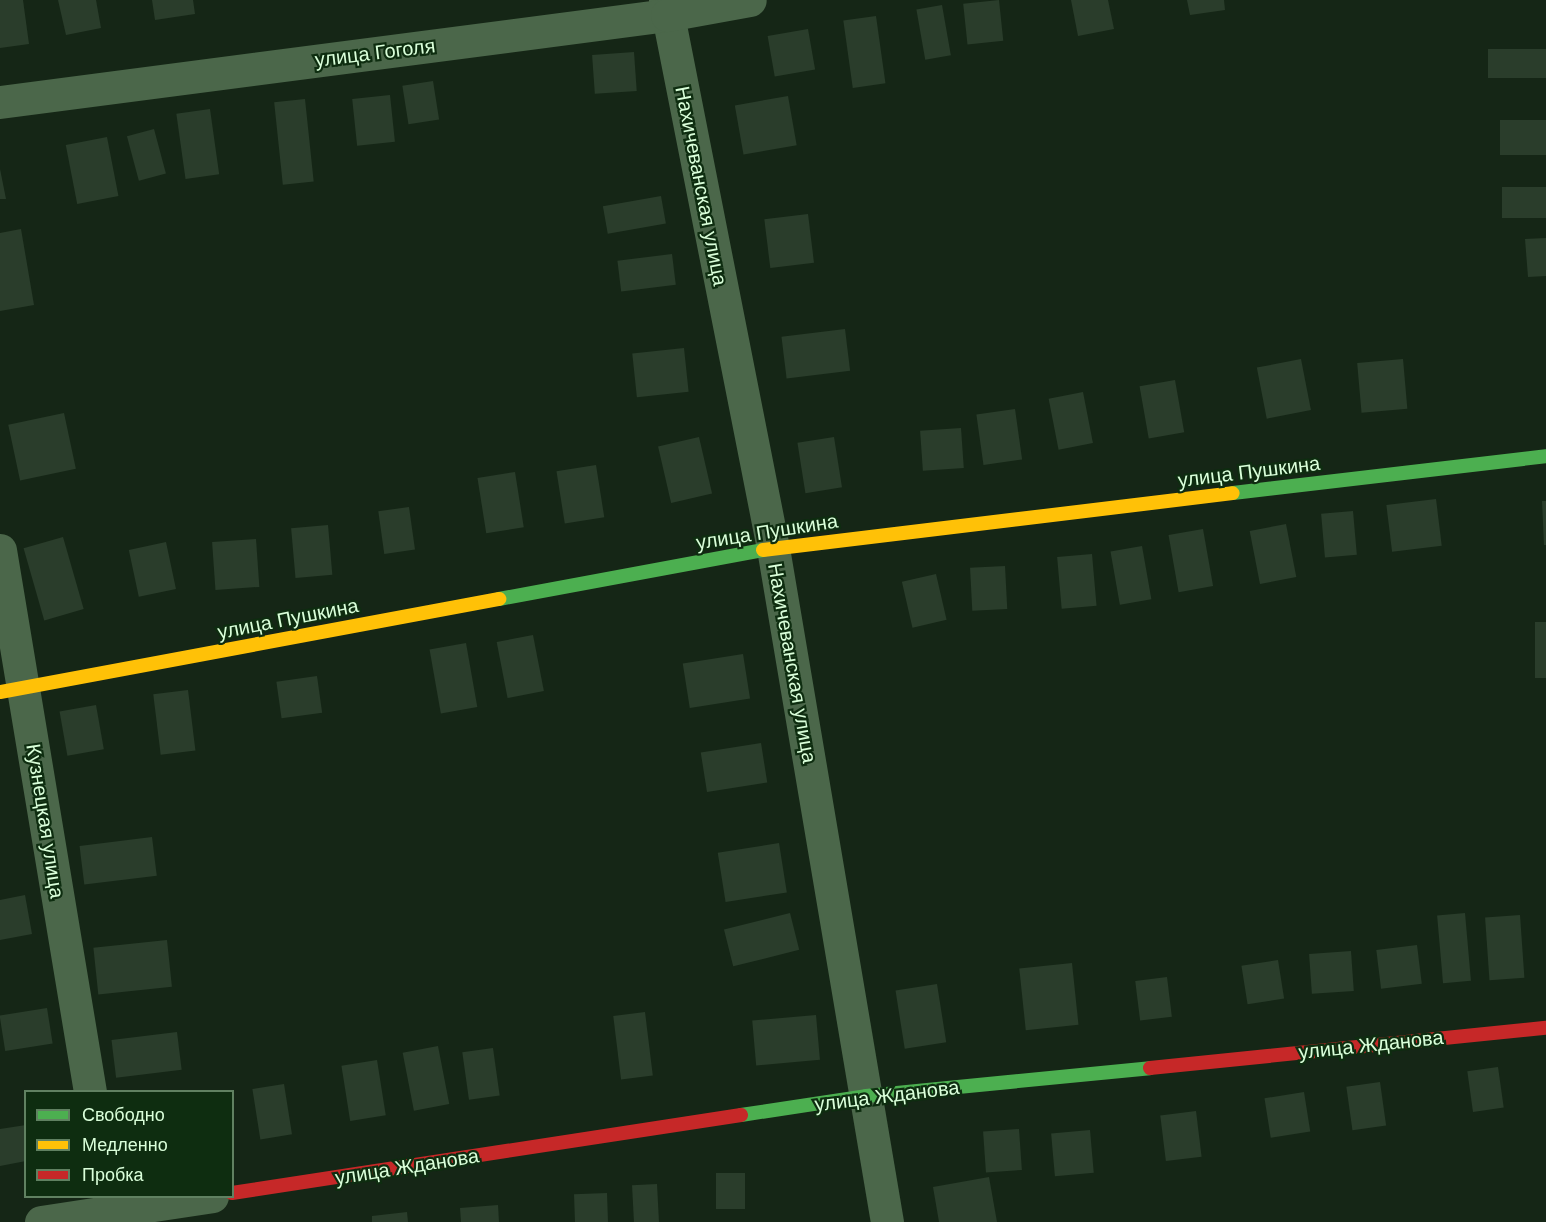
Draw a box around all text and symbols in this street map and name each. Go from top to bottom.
street label: улица Гоголя [313,34,437,72]
street label: Нахичеванская улица [670,84,732,288]
street label: улица Пушкина [1177,451,1321,493]
street label: улица Пушкина [694,509,840,555]
street label: Нахичеванская улица [763,561,821,765]
street label: улица Пушкина [216,594,360,644]
street label: Кузнецкая улица [21,742,69,900]
street label: улица Жданова [1297,1025,1445,1065]
street label: улица Жданова [813,1075,961,1117]
legend [24,1090,234,1198]
text: Свободно [82,1105,165,1125]
text: Медленно [82,1135,168,1155]
street label: улица Жданова [333,1144,481,1190]
text: Пробка [82,1165,144,1185]

